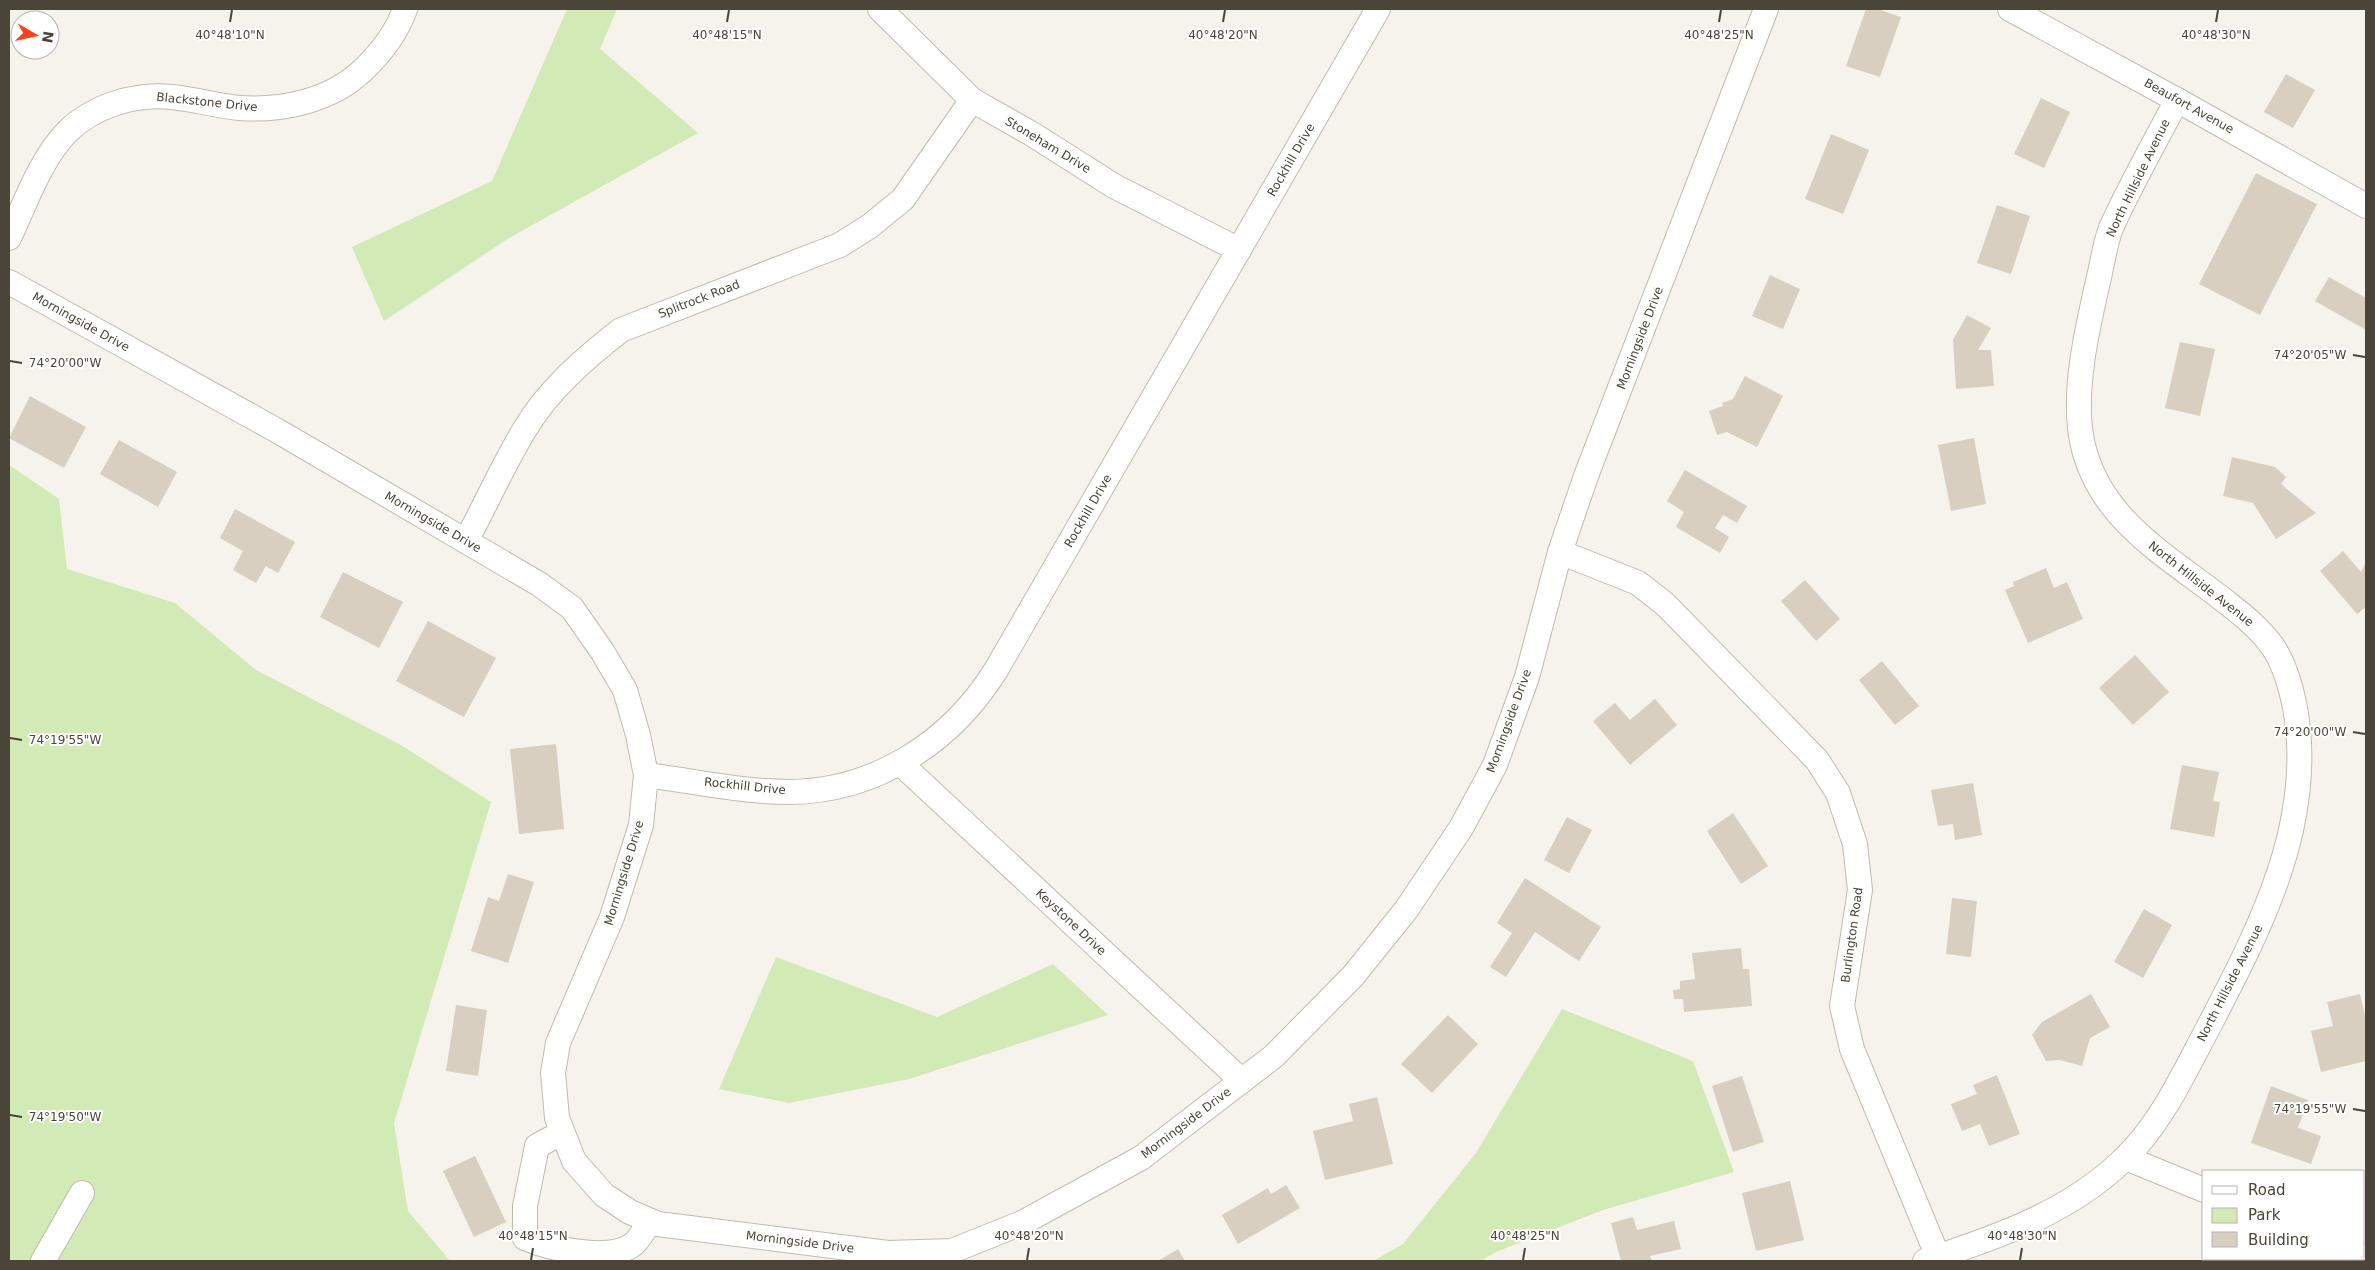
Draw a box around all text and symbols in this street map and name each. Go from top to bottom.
north arrow [10,10,60,60]
text: 40°48'10"N [195,28,265,42]
text: 40°48'15"N [692,28,762,42]
text: 40°48'20"N [1188,28,1258,42]
text: 40°48'25"N [1684,28,1754,42]
text: 40°48'30"N [2181,28,2251,42]
text: N [39,30,57,44]
street label: Beaufort Avenue [2142,76,2236,136]
street label: Blackstone Drive [156,90,258,114]
street label: Stoneham Drive [1003,114,1093,176]
street label: North Hillside Avenue [2103,117,2173,239]
street label: Rockhill Drive [1264,121,1318,199]
street label: Splitrock Road [656,277,742,321]
street label: Morningside Drive [1614,285,1666,391]
street label: Morningside Drive [30,289,132,355]
text: 74°20'05"W [2274,348,2346,362]
text: 74°20'00"W [29,356,101,370]
street label: Rockhill Drive [1061,472,1115,550]
street label: Morningside Drive [382,489,484,555]
street label: North Hillside Avenue [2146,539,2256,629]
street label: Morningside Drive [1484,667,1534,775]
text: 74°20'00"W [2274,725,2346,739]
text: 74°19'55"W [29,733,101,747]
street label: Rockhill Drive [703,775,787,797]
street label: Morningside Drive [601,819,647,927]
street label: Keystone Drive [1033,886,1109,958]
street label: Burlington Road [1838,886,1866,984]
street label: North Hillside Avenue [2194,922,2266,1044]
street label: Morningside Drive [1138,1085,1234,1161]
text: 74°19'55"W [2274,1102,2346,1116]
text: 74°19'50"W [29,1110,101,1124]
legend [2202,1170,2365,1260]
text: Road [2248,1181,2286,1199]
text: Park [2248,1206,2281,1224]
street label: Morningside Drive [745,1228,855,1256]
text: 40°48'15"N [498,1229,568,1243]
text: 40°48'20"N [994,1229,1064,1243]
text: 40°48'25"N [1490,1229,1560,1243]
text: 40°48'30"N [1987,1229,2057,1243]
text: Building [2248,1231,2309,1249]

